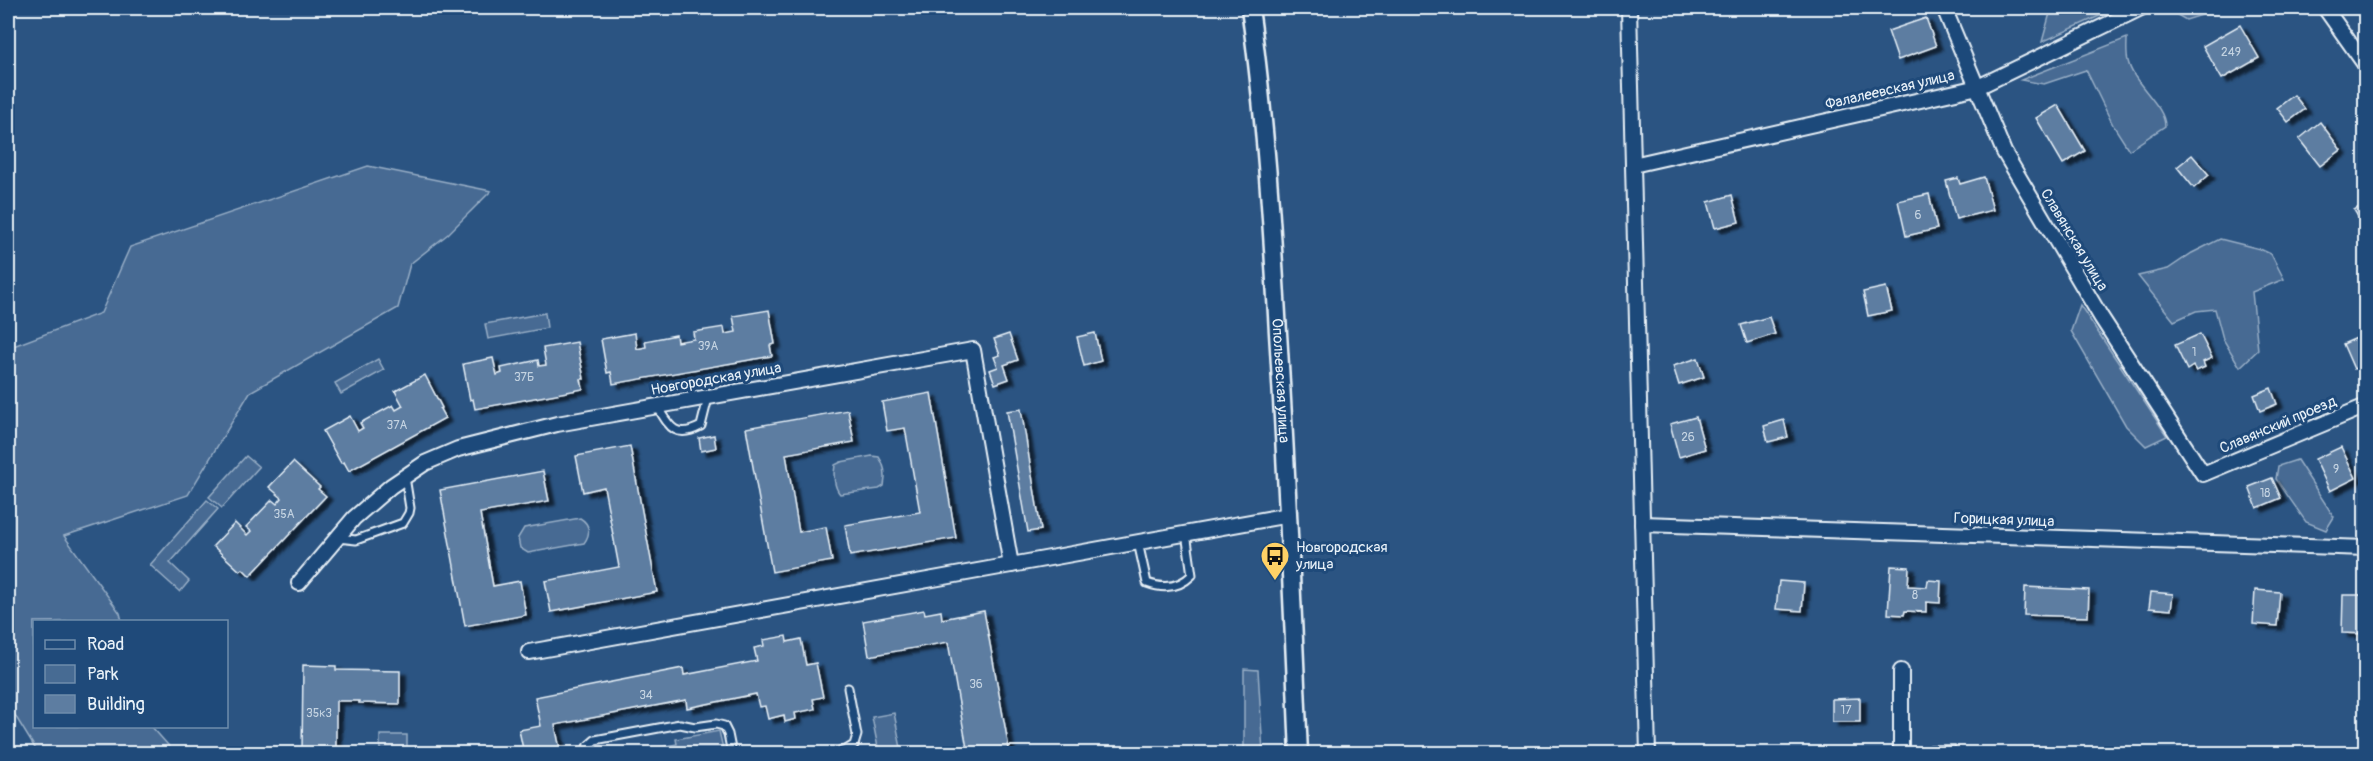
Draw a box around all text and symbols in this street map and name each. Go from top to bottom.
house number: 249 [2221,45,2241,60]
street label: Фалалеевская улица [1824,66,1956,114]
street label: Славянская улица [2036,185,2112,295]
house number: 6 [1915,208,1922,223]
street label: Опольевская улица [1268,318,1294,443]
house number: 39А [698,339,719,354]
house number: 1 [2192,345,2196,360]
street label: Новгородская улица [649,358,783,400]
house number: 37Б [514,370,534,385]
street label: Славянский проезд [2217,392,2339,458]
house number: 37А [387,418,408,433]
house number: 26 [1681,430,1695,445]
house number: 9 [2333,462,2339,477]
house number: 18 [2260,486,2270,501]
house number: 35А [274,507,295,522]
street label: Горицкая улица [1953,509,2055,531]
place label: Новгородская улица [1295,538,1388,574]
bus stop icon: Новгородская улица [1259,540,1291,582]
house number: 8 [1912,588,1918,603]
legend [33,620,228,728]
text: Road [87,633,124,656]
text: Park [87,663,119,686]
house number: 36 [969,677,983,692]
house number: 34 [639,688,653,703]
text: Building [87,693,145,716]
house number: 17 [1840,703,1852,718]
house number: 35к3 [306,706,332,721]

